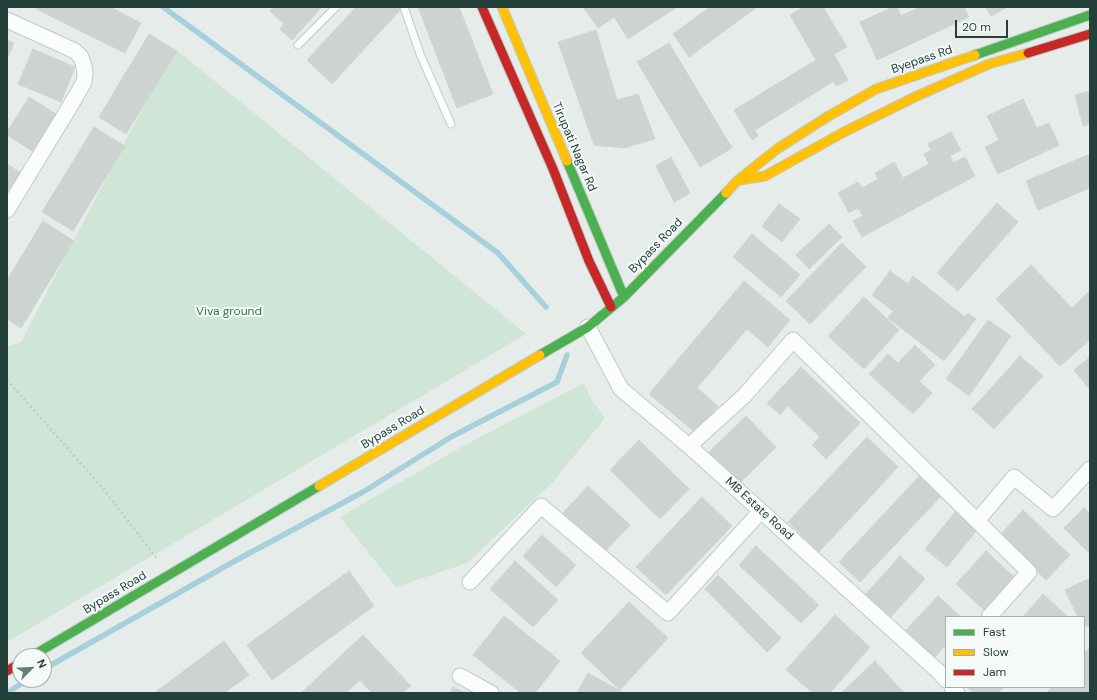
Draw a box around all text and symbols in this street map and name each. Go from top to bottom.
scale bar [957,12,1010,38]
text: 20 m [962,19,991,35]
street label: Byepass Rd [890,43,954,77]
street label: Tirupati Nagar Rd [549,100,599,194]
street label: Bypass Road [626,215,686,277]
park label: Viva ground [196,305,262,319]
street label: Bypass Road [359,404,427,452]
street label: MB Estate Road [722,475,796,543]
street label: Bypass Road [81,569,149,617]
legend [945,616,1085,688]
text: Fast [983,624,1006,640]
text: Slow [983,644,1009,660]
north arrow [12,648,52,688]
text: N [34,657,50,670]
text: Jam [983,664,1006,680]

